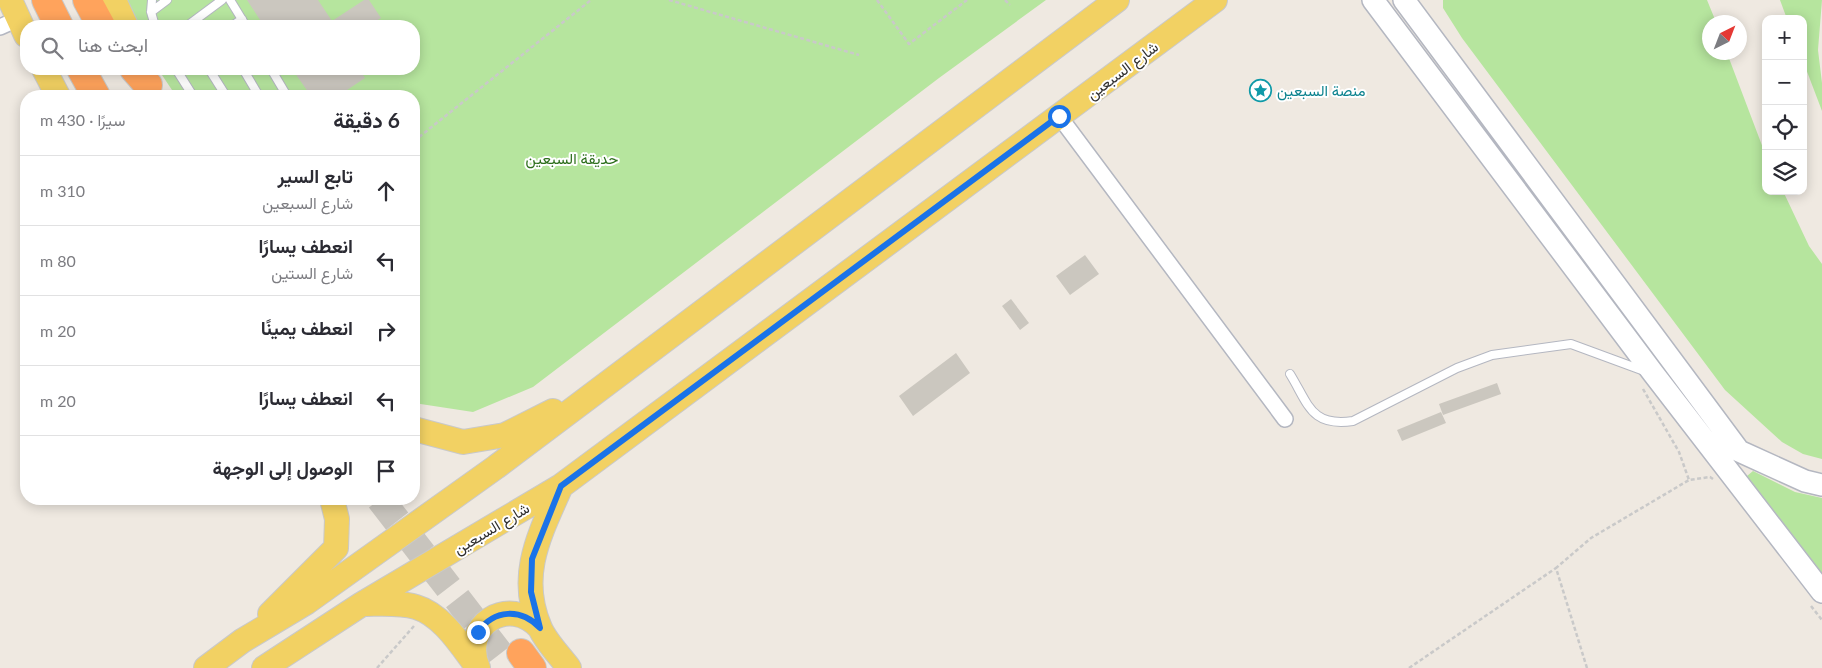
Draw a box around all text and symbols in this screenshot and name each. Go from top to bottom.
north arrow [1702,15,1747,60]
map controls [1762,15,1807,195]
button: + [1762,15,1807,60]
search box [20,20,420,75]
text: ابحث هنا [78,33,148,56]
icon: search [38,34,66,62]
street label: شارع السبعين [1083,37,1163,105]
button: − [1762,60,1807,105]
place icon: منصة السبعين [1249,78,1273,102]
place label: منصة السبعين [1277,81,1366,101]
route start [1048,105,1071,128]
button: locate [1762,105,1807,150]
text: 6 دقيقة [333,107,400,132]
text: سيرًا · 430 m [40,110,125,129]
park label: حديقة السبعين [526,149,618,169]
button: layers [1762,150,1807,195]
text: تابع السير [278,164,353,187]
icon: ahead [372,177,400,205]
text: 310 m [40,181,85,200]
text: شارع السبعين [262,193,353,212]
text: انعطف يسارًا [258,234,353,257]
icon: left [372,247,400,275]
text: 80 m [40,251,76,270]
text: شارع الستين [271,263,353,282]
text: انعطف يمينًا [261,316,353,339]
icon: right [372,317,400,345]
text: 20 m [40,321,76,340]
text: انعطف يسارًا [258,386,353,409]
icon: left [372,387,400,415]
text: 20 m [40,391,76,410]
text: الوصول إلى الوجهة [212,456,353,479]
icon: arrive [372,457,400,485]
street label: شارع السبعين [450,498,534,560]
route end [467,621,490,644]

